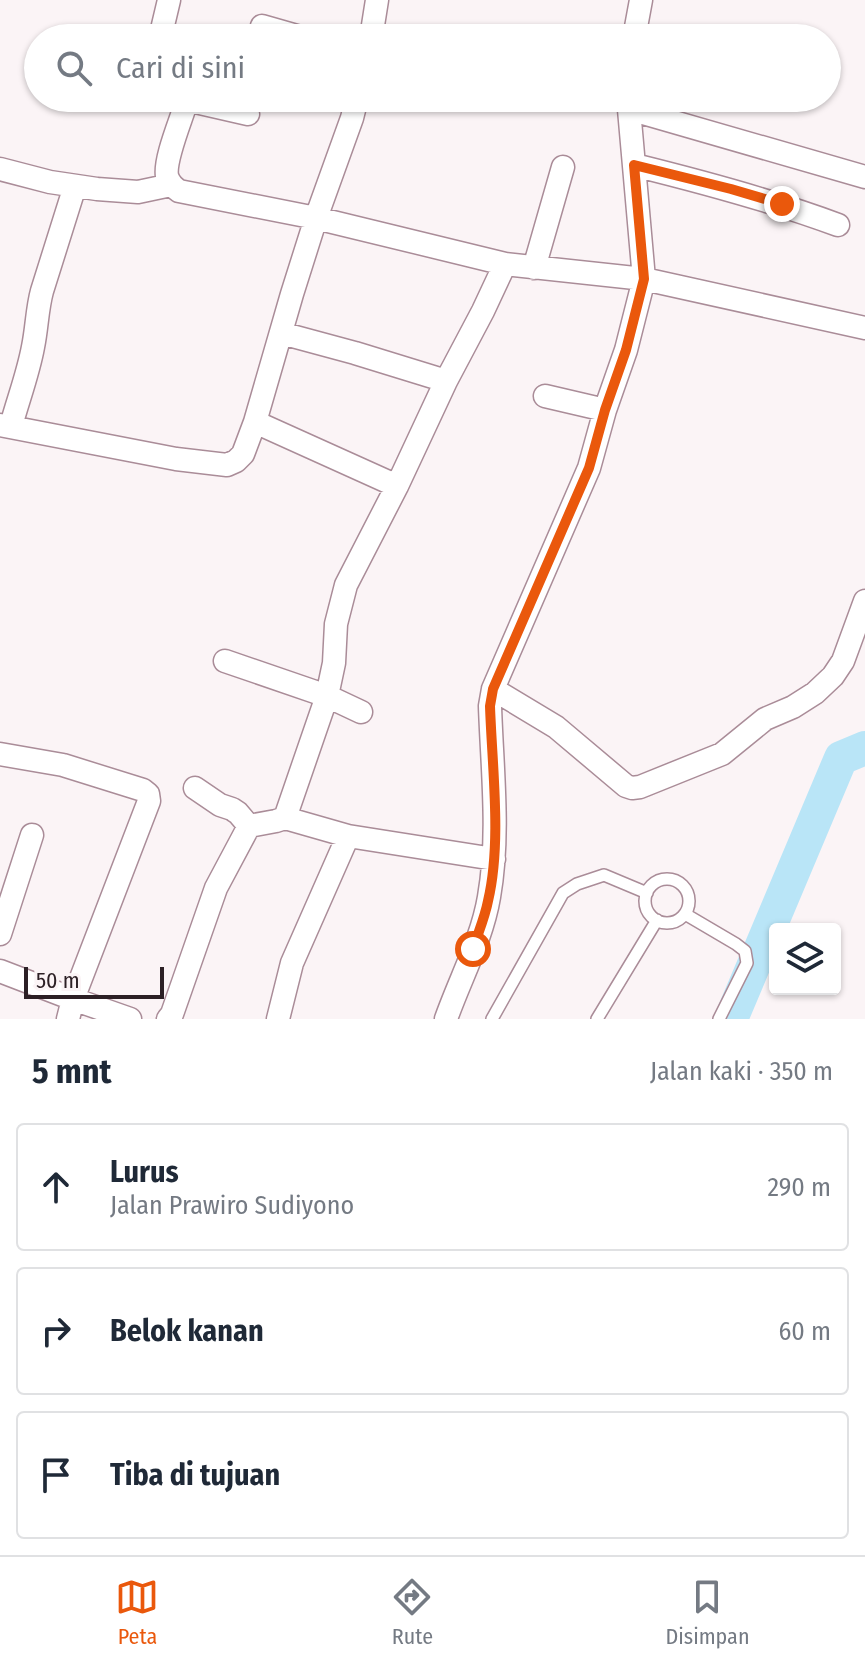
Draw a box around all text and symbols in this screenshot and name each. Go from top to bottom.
search box [24,24,841,112]
icon: search [52,46,96,90]
text: Cari di sini [116,50,245,86]
route end [764,186,800,222]
map controls [769,923,841,995]
button: layers [769,923,841,995]
route start [455,931,491,967]
scale bar [24,963,164,999]
text: 50 m [36,967,80,994]
text: 5 mnt [32,1051,112,1092]
text: Jalan kaki · 350 m [650,1056,833,1087]
text: Lurus [110,1154,179,1190]
icon: ahead [34,1165,78,1209]
text: 290 m [767,1172,831,1203]
text: Jalan Prawiro Sudiyono [110,1190,354,1221]
icon: right [34,1309,78,1353]
text: Belok kanan [110,1313,264,1349]
text: 60 m [778,1316,831,1347]
icon: arrive [34,1453,78,1497]
text: Tiba di tujuan [110,1457,280,1493]
tab: Peta [115,1575,159,1650]
tab: Rute [390,1575,434,1650]
tab: Disimpan [665,1575,749,1650]

